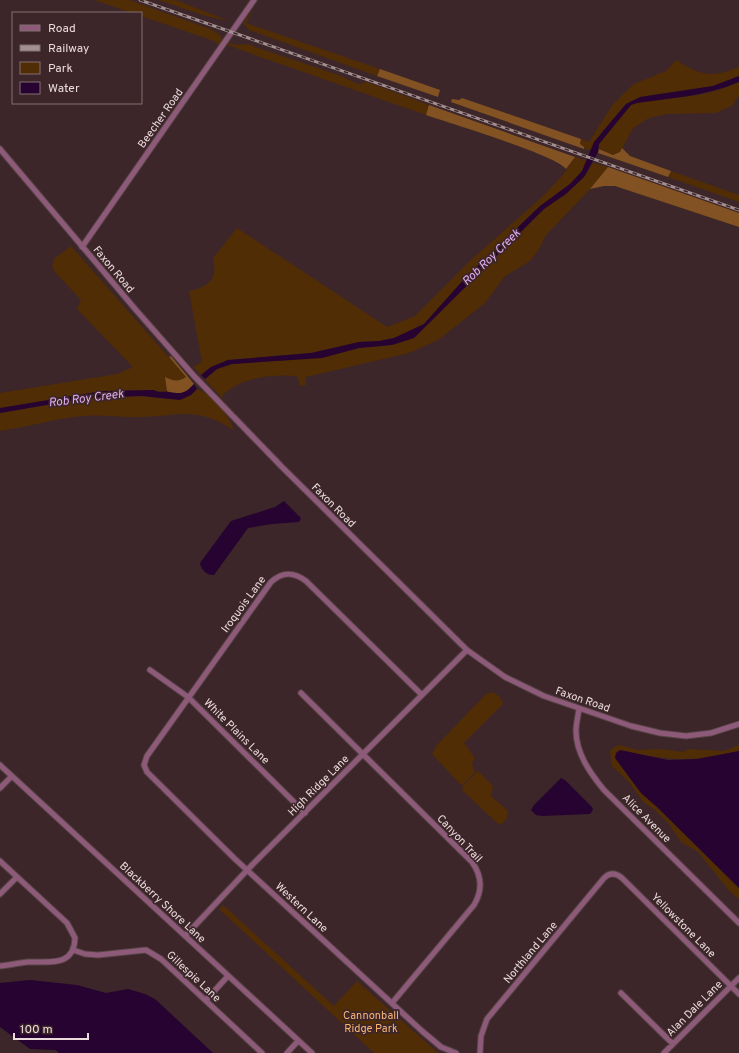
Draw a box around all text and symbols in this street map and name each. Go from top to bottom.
legend [12,12,142,104]
text: Road [48,21,76,37]
text: Railway [48,41,89,57]
text: Park [48,61,73,77]
text: Water [48,81,80,97]
street label: Beecher Road [135,86,187,151]
water label: Rob Roy Creek [459,225,525,290]
street label: Faxon Road [90,243,137,296]
water label: Rob Roy Creek [48,386,125,412]
street label: Faxon Road [308,481,358,531]
street label: Iroquois Lane [219,573,269,636]
street label: Faxon Road [553,684,612,716]
street label: White Plains Lane [200,696,272,768]
street label: High Ridge Lane [285,752,352,819]
street label: Alice Avenue [619,791,674,846]
street label: Canyon Trail [434,812,485,866]
street label: Blackberry Shore Lane [116,859,208,946]
street label: Western Lane [272,880,331,936]
street label: Yellowstone Lane [648,890,719,961]
street label: Northland Lane [501,919,561,987]
street label: Gillespie Lane [163,948,223,1005]
street label: Alan Dale Lane [664,978,726,1040]
park label: Cannonball Ridge Park [343,1009,399,1036]
scale bar [14,1015,88,1041]
text: 100 m [20,1022,53,1038]

